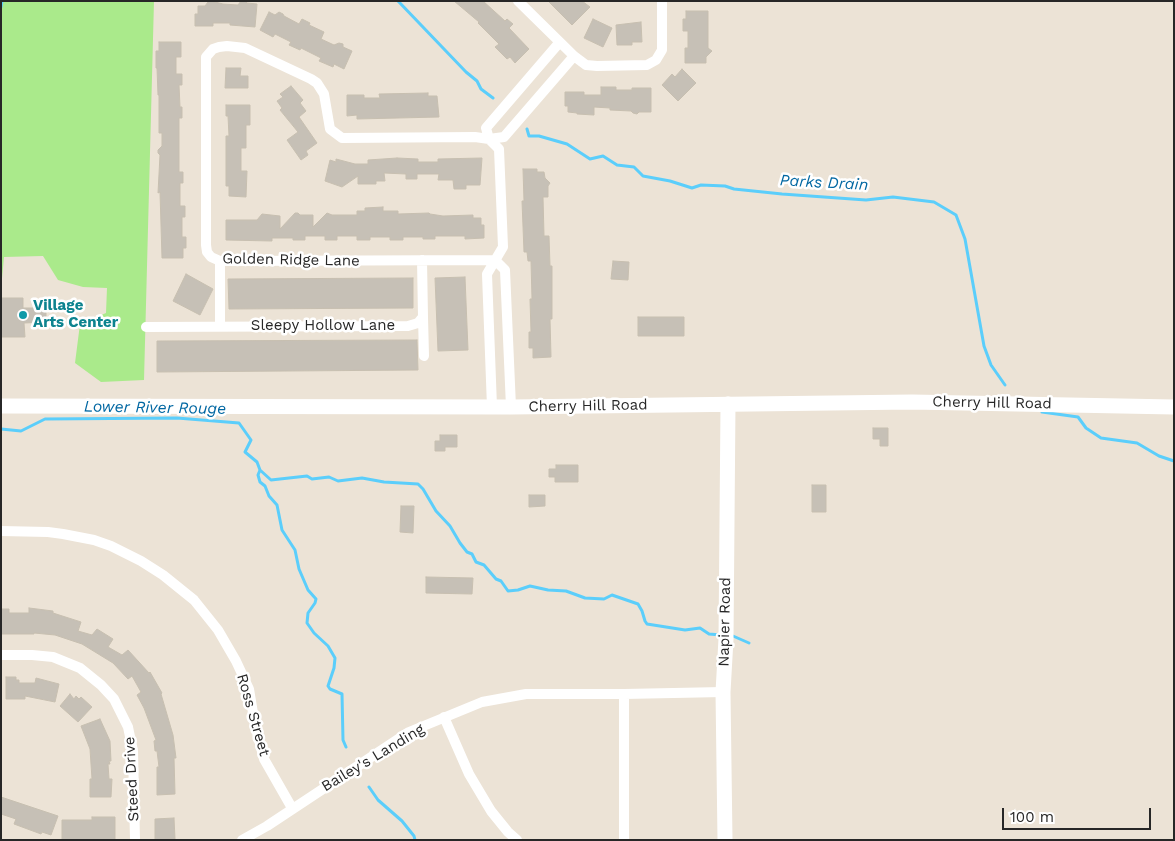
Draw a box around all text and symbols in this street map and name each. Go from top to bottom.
water label: Parks Drain [779,171,869,195]
street label: Golden Ridge Lane [222,250,360,270]
place label: Village Arts Center [33,297,118,332]
marker: Village Arts Center [17,309,29,321]
street label: Sleepy Hollow Lane [251,317,395,335]
street label: Cherry Hill Road [932,393,1052,413]
street label: Cherry Hill Road [528,396,648,416]
water label: Lower River Rouge [84,397,226,419]
street label: Napier Road [715,577,735,667]
street label: Ross Street [233,672,273,758]
street label: Bailey's Landing [318,720,428,796]
street label: Steed Drive [121,736,143,822]
scale bar [1005,798,1154,830]
text: 100 m [1010,808,1054,826]

